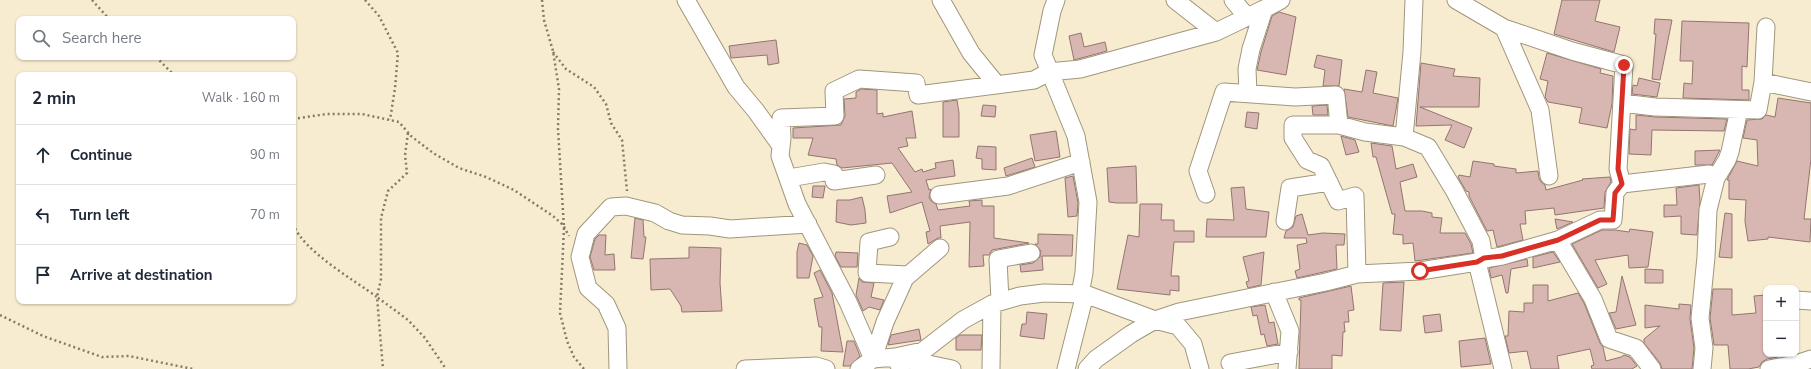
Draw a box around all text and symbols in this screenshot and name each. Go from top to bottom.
search box [16,16,296,60]
icon: search [30,27,52,49]
text: Search here [62,28,142,48]
route end [1615,56,1633,74]
text: 2 min [32,87,76,110]
text: Walk · 160 m [202,89,280,107]
icon: ahead [32,144,54,166]
text: Continue [70,145,132,165]
text: 90 m [250,146,280,164]
icon: left [32,204,54,226]
text: Turn left [70,205,129,225]
text: 70 m [250,206,280,224]
route start [1411,262,1429,280]
icon: arrive [32,264,54,286]
text: Arrive at destination [70,265,213,285]
map controls [1763,285,1799,357]
button: + [1763,285,1799,321]
button: − [1763,321,1799,357]

